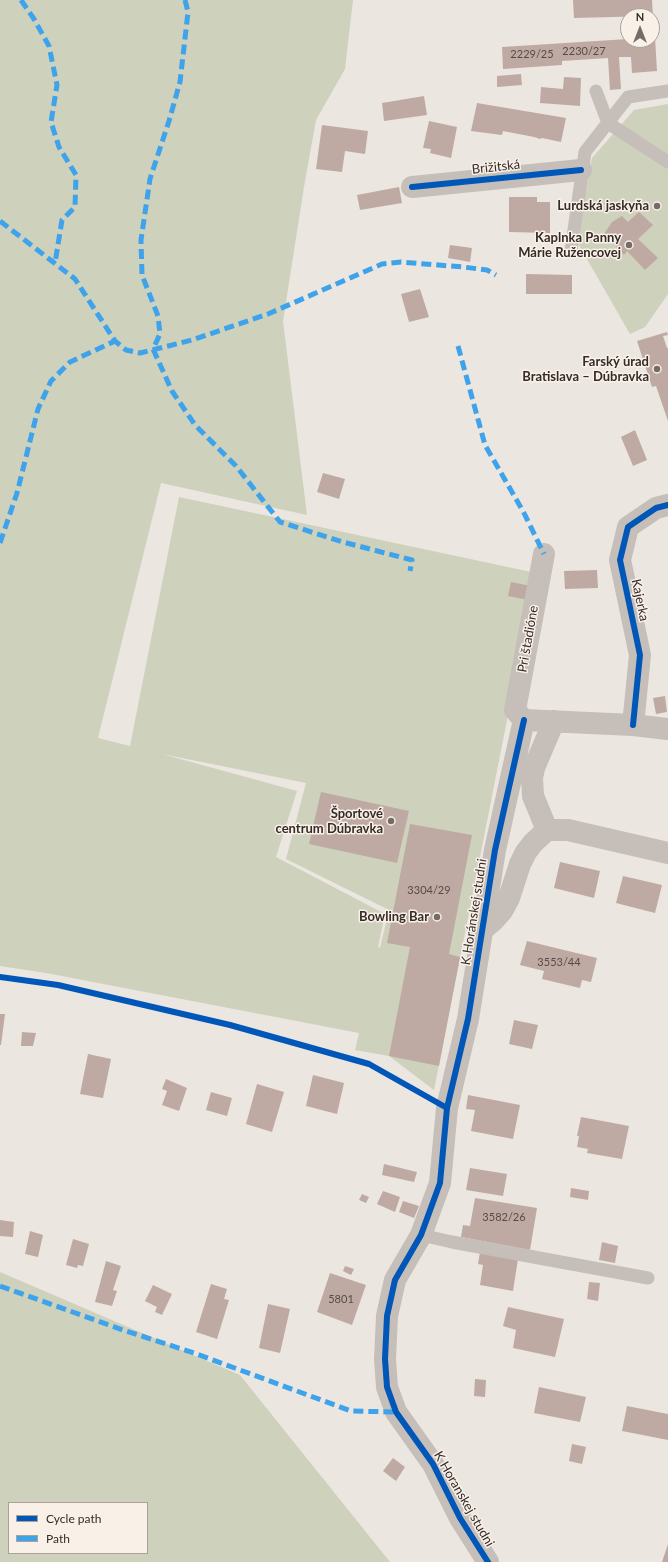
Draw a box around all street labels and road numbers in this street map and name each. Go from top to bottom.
street label: Brižitská [471,157,521,177]
street label: Kajerka [628,577,652,623]
street label: Pri štadióne [514,604,542,674]
street label: K Horánskej studni [458,858,490,966]
street label: K Horanskej studni [430,1448,498,1550]

